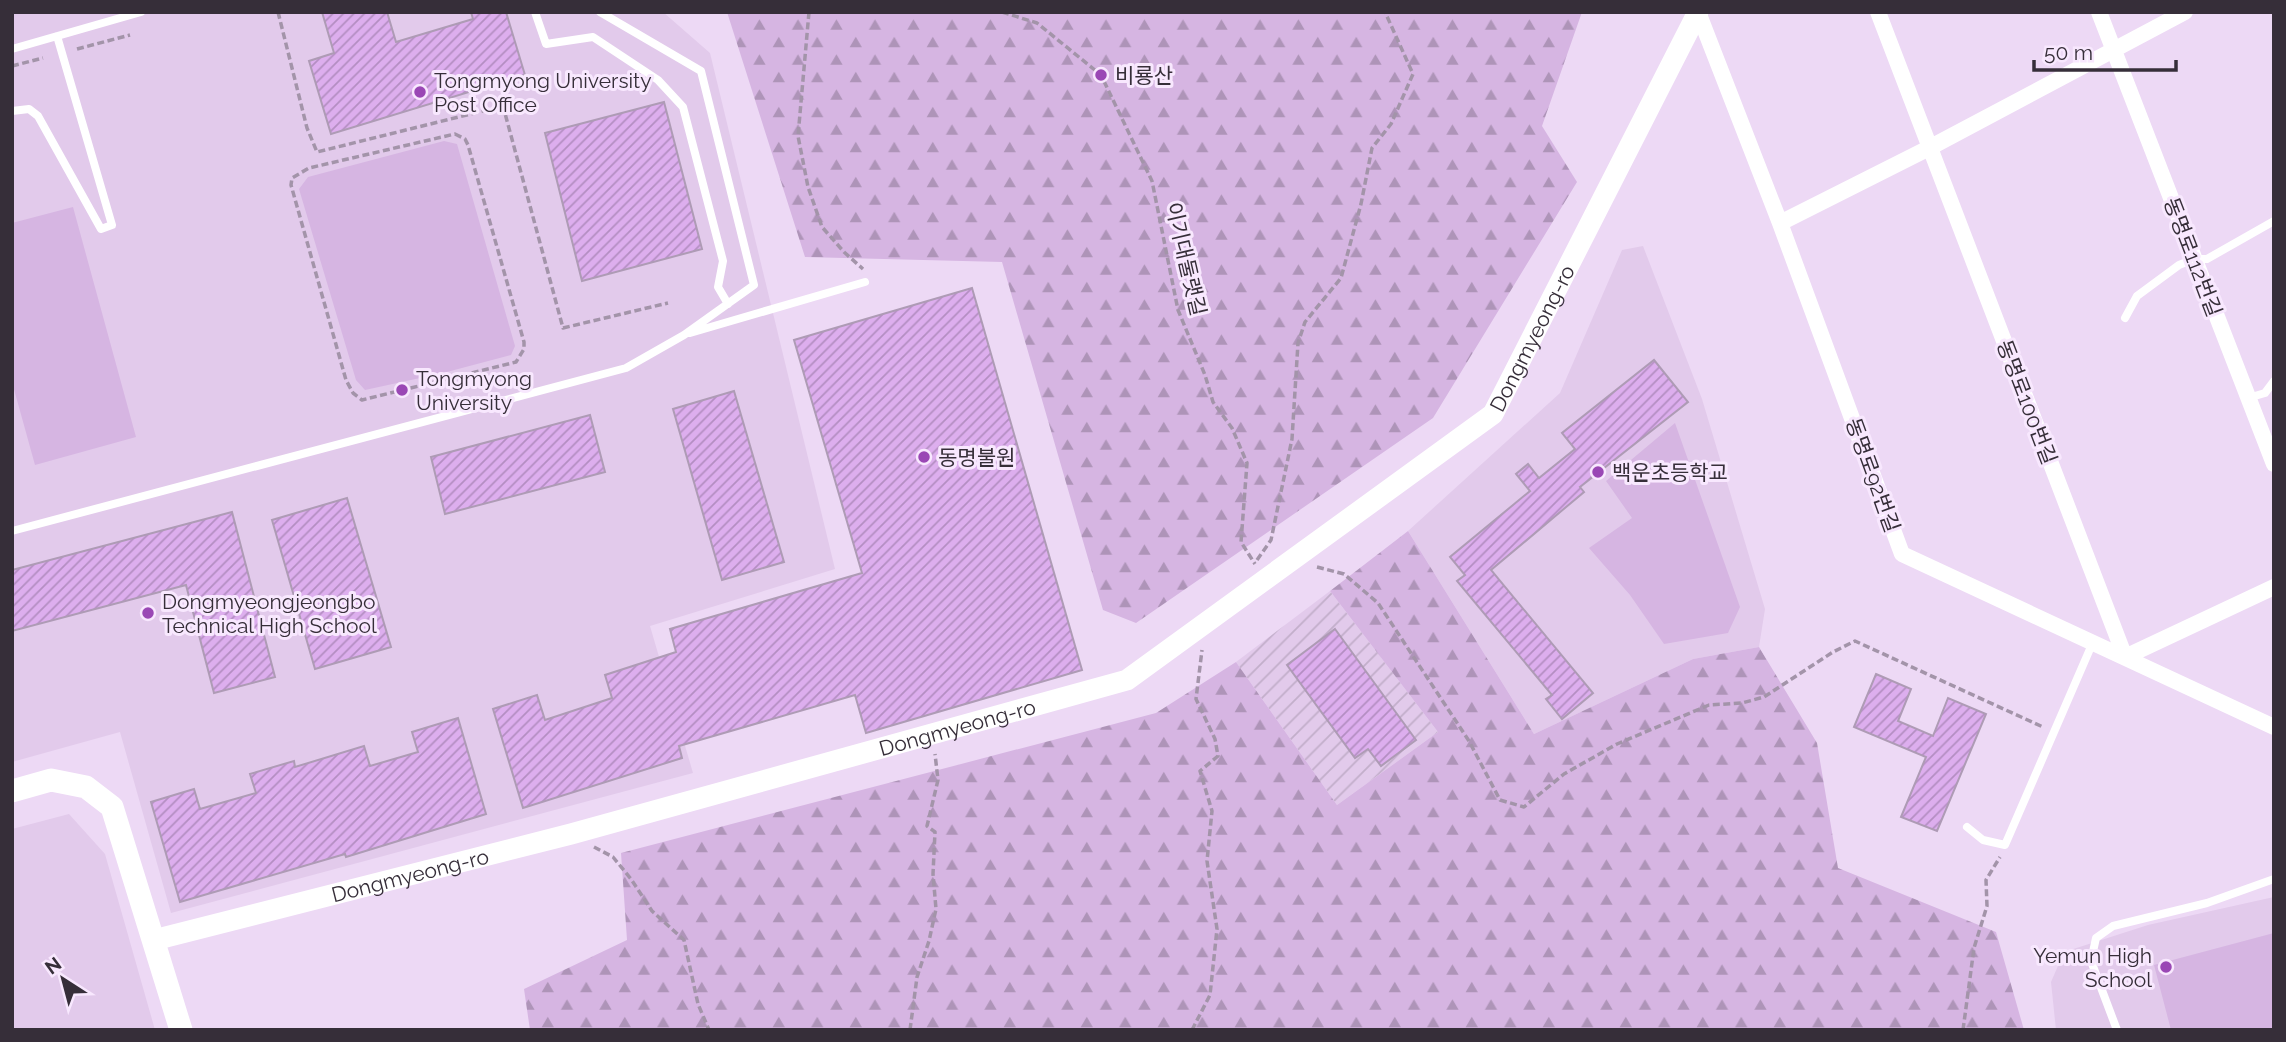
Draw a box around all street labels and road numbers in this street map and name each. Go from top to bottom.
street label: 동명로112번길 [2159,194,2227,320]
street label: 이기대둘랫길 [1161,200,1211,318]
street label: Dongmyeong-ro [1484,260,1580,415]
street label: 동명로100번길 [1992,336,2062,468]
street label: 동명로92번길 [1841,414,1905,536]
street label: Dongmyeong-ro [876,693,1038,761]
street label: Dongmyeong-ro [329,843,491,907]

